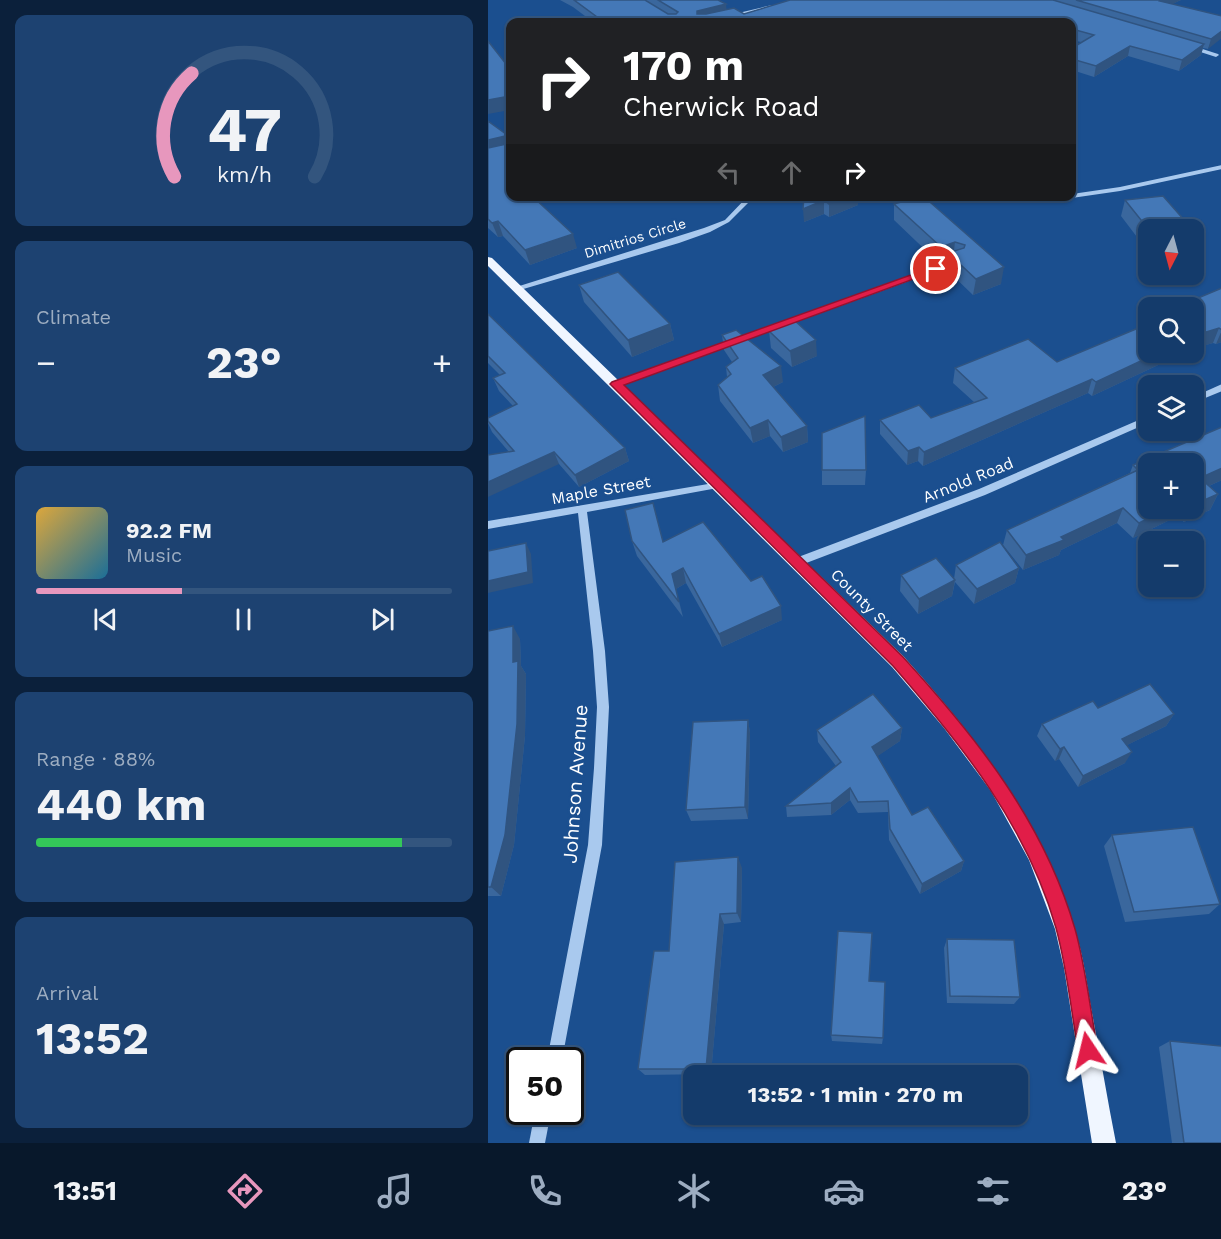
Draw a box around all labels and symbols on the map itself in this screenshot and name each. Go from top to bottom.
street label: Dimitrios Circle [582,215,688,261]
north arrow [1138,219,1204,285]
pin [910,243,961,294]
street label: Arnold Road [920,453,1016,507]
street label: Maple Street [550,472,652,508]
street label: County Street [827,565,917,655]
street label: Johnson Avenue [557,704,593,864]
position arrow [1056,1018,1120,1082]
speed limit sign: 50 [506,1047,584,1125]

